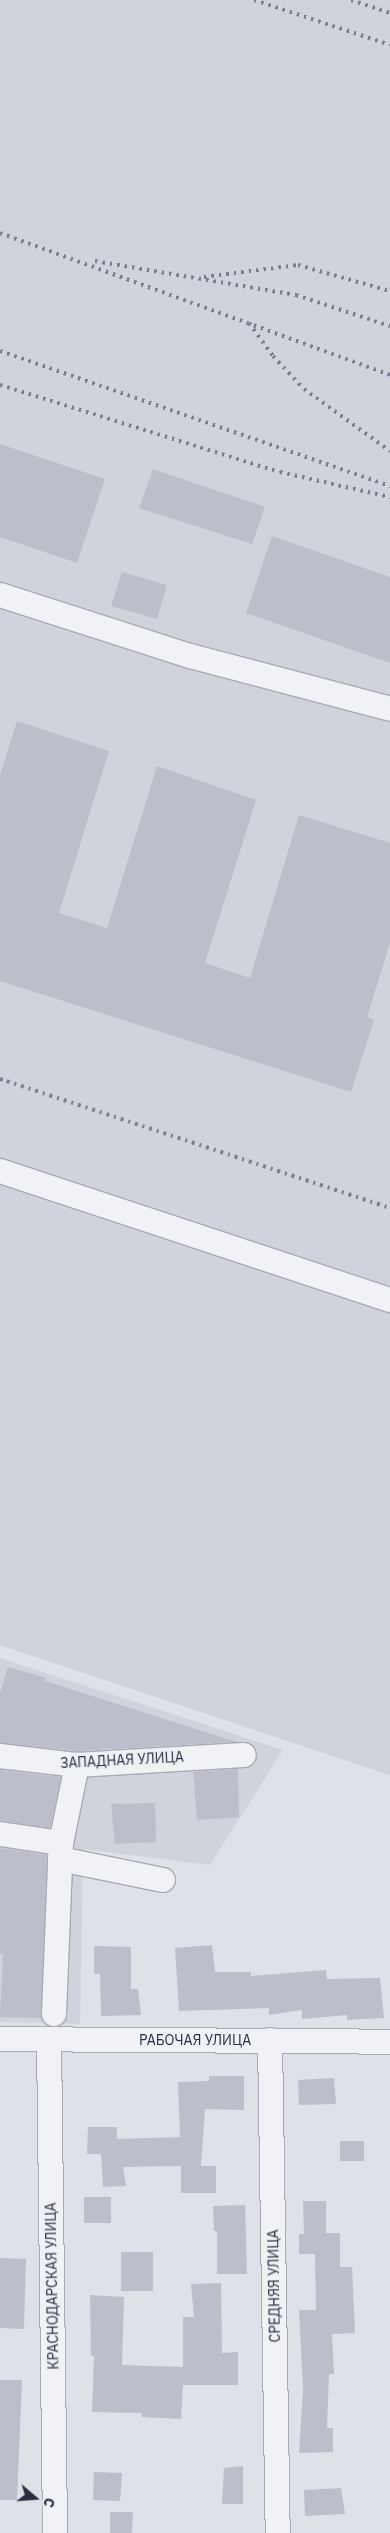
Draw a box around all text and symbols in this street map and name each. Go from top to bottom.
street label: ЗАПАДНАЯ УЛИЦА [60,1748,184,1772]
street label: РАБОЧАЯ УЛИЦА [139,2032,251,2048]
street label: КРАСНОДАРСКАЯ УЛИЦА [42,2202,62,2370]
street label: СРЕДНЯЯ УЛИЦА [265,2229,283,2343]
north arrow [10,2473,60,2523]
text: С [39,2496,59,2510]

